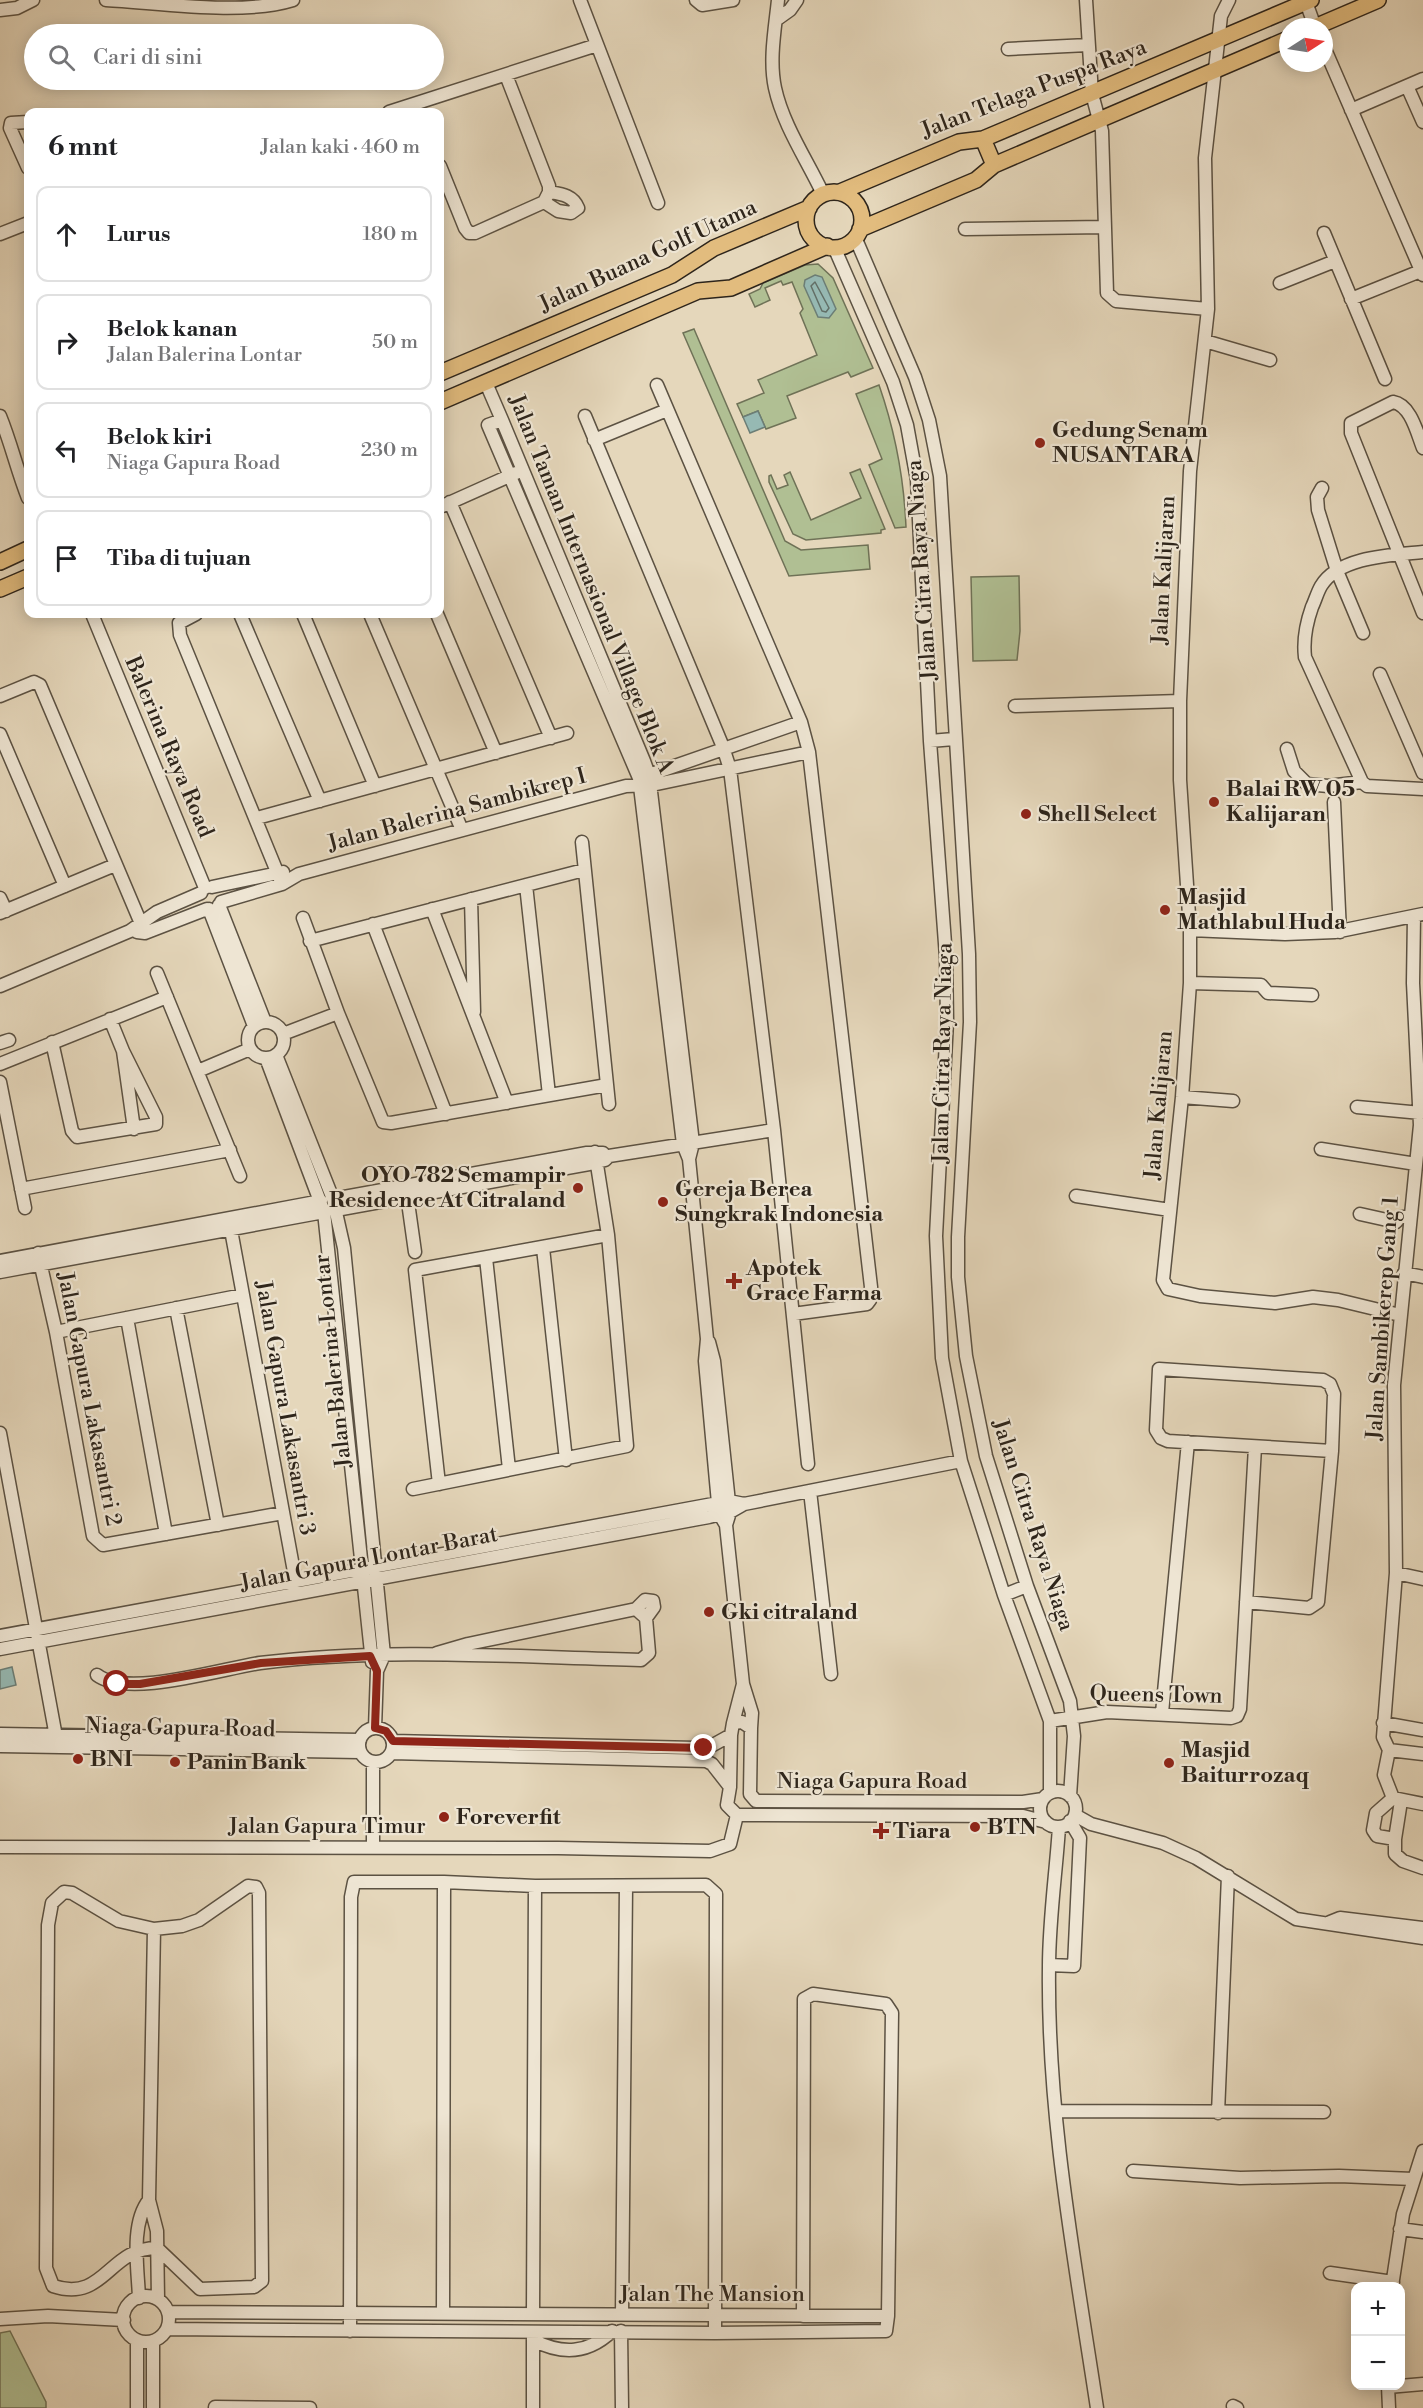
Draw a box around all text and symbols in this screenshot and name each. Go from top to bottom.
north arrow [1279,18,1333,72]
search box [24,24,444,90]
street label: Jalan Telaga Puspa Raya [917,33,1151,145]
icon: search [45,41,78,74]
text: Cari di sini [93,44,203,71]
text: 6 mnt [48,131,117,163]
text: Jalan kaki · 460 m [261,135,420,160]
street label: Jalan Buana Golf Utama [534,193,762,319]
icon: ahead [50,218,83,251]
text: Lurus [107,221,170,248]
text: 180 m [363,222,418,247]
text: Belok kanan [107,316,237,343]
icon: right [50,326,83,359]
text: 50 m [372,330,418,355]
text: Jalan Balerina Lontar [107,343,302,368]
street label: Jalan Taman Internasional Village Blok A [502,390,680,778]
place label: Gedung Senam NUSANTARA [1052,417,1208,469]
text: Belok kiri [107,424,212,451]
icon: left [50,434,83,467]
marker: Gedung Senam NUSANTARA [1033,436,1047,450]
text: 230 m [361,438,418,463]
text: Niaga Gapura Road [107,451,280,476]
street label: Jalan Citra Raya Niaga [901,458,943,682]
street label: Jalan Kalijaran [1147,495,1181,646]
icon: arrive [50,542,83,575]
text: Tiba di tujuan [107,545,251,572]
street label: Balerina Raya Road [118,651,220,842]
street label: Jalan Balerina Sambikrep I [324,762,590,858]
place label: Balai RW 05 Kalijaran [1226,776,1355,828]
marker: Balai RW 05 Kalijaran [1207,795,1221,809]
place label: Shell Select [1038,801,1157,828]
marker: Shell Select [1019,807,1033,821]
place label: Masjid Mathlabul Huda [1177,884,1347,936]
marker: Masjid Mathlabul Huda [1158,903,1172,917]
street label: Jalan Citra Raya Niaga [928,941,958,1165]
street label: Jalan Kalijaran [1139,1030,1179,1181]
place label: OYO 782 Semampir Residence At Citraland [329,1162,566,1214]
place label: Gereja Berea Sungkrak Indonesia [675,1176,884,1228]
marker: OYO 782 Semampir Residence At Citraland [571,1181,585,1195]
marker: Gereja Berea Sungkrak Indonesia [656,1195,670,1209]
street label: Jalan Sambikerep Gang 1 [1361,1195,1405,1442]
street label: Jalan Balerina Lontar [308,1253,358,1470]
place label: Apotek Grace Farma [745,1255,883,1307]
street label: Jalan Gapura Lakasantri 2 [51,1269,127,1528]
marker: Apotek Grace Farma [727,1274,741,1288]
street label: Jalan Gapura Lakasantri 3 [249,1278,321,1537]
street label: Jalan Citra Raya Niaga [986,1415,1080,1635]
street label: Jalan Gapura Lontar Barat [237,1521,500,1597]
place label: Gki citraland [721,1599,858,1626]
marker: Gki citraland [702,1605,716,1619]
route start [103,1670,129,1696]
street label: Queens Town [1089,1680,1223,1710]
street label: Niaga Gapura Road [85,1713,276,1743]
route end [690,1734,716,1760]
place label: Masjid Baiturrozaq [1181,1737,1309,1789]
place label: BNI [90,1746,133,1773]
place label: Panin Bank [187,1749,307,1776]
marker: BNI [71,1752,85,1766]
marker: Panin Bank [168,1755,182,1769]
marker: Masjid Baiturrozaq [1162,1756,1176,1770]
street label: Niaga Gapura Road [777,1768,968,1795]
place label: Foreverfit [456,1804,561,1831]
marker: Foreverfit [437,1810,451,1824]
street label: Jalan Gapura Timur [227,1813,426,1840]
place label: BTN [987,1814,1037,1841]
place label: Tiara [893,1818,952,1845]
marker: BTN [968,1820,982,1834]
marker: Tiara [874,1824,888,1838]
street label: Jalan The Mansion [618,2281,805,2308]
map controls [1351,2282,1405,2390]
button: + [1351,2282,1405,2336]
button: − [1351,2336,1405,2390]

